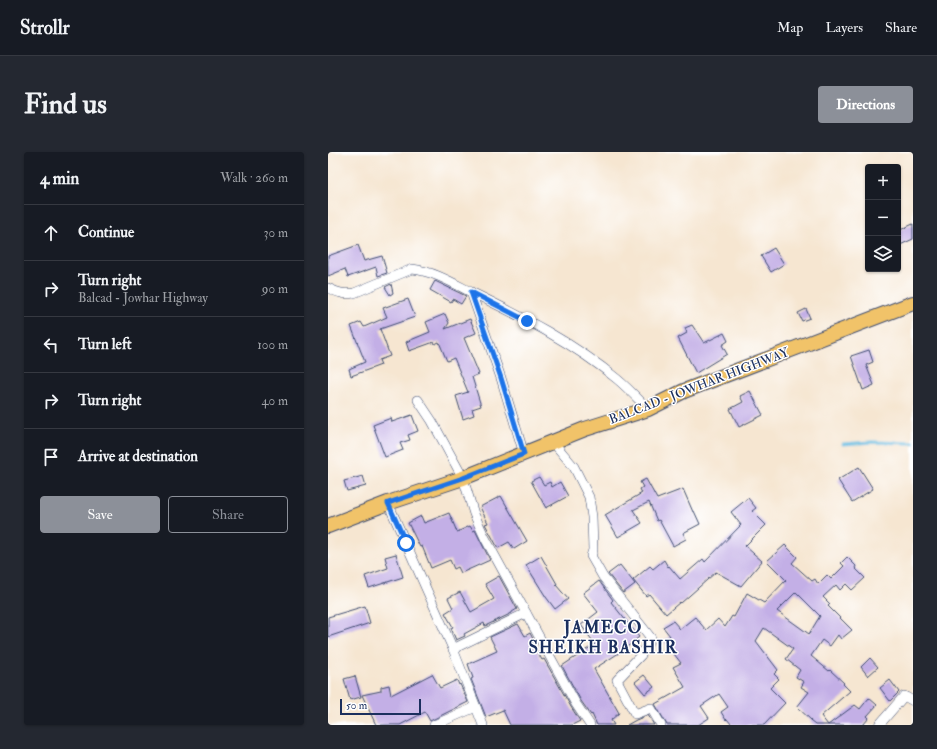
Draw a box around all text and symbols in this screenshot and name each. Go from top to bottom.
text: Strollr [20,16,70,40]
text: Map [777,19,803,36]
text: Layers [825,19,863,36]
text: Share [885,19,917,36]
button: Directions [818,86,913,123]
text: Find us [24,87,107,122]
map controls [865,164,901,272]
button: + [865,164,901,200]
text: 4 min [40,168,79,189]
text: Walk · 260 m [220,170,288,186]
button: − [865,200,901,236]
icon: ahead [40,222,62,244]
text: Continue [78,223,134,242]
text: 30 m [264,225,288,241]
button: layers [865,236,901,272]
text: Turn right [78,271,141,290]
icon: right [40,278,62,300]
text: 90 m [262,281,288,297]
text: Balcad - Jowhar Highway [78,290,208,306]
route end [518,312,536,330]
icon: left [40,334,62,356]
text: Turn left [78,335,132,354]
text: 100 m [257,337,288,353]
street label: BALCAD - JOWHAR HIGHWAY [607,344,792,428]
icon: right [40,390,62,412]
text: Turn right [78,391,141,410]
text: 40 m [262,393,288,409]
icon: arrive [40,446,62,468]
text: Arrive at destination [78,447,198,466]
button: Save [40,496,160,533]
button: Share [168,496,288,533]
route start [397,534,415,552]
district label: JAMECO SHEIKH BASHIR [528,617,678,658]
scale bar [340,697,421,716]
text: 50 m [346,699,367,712]

